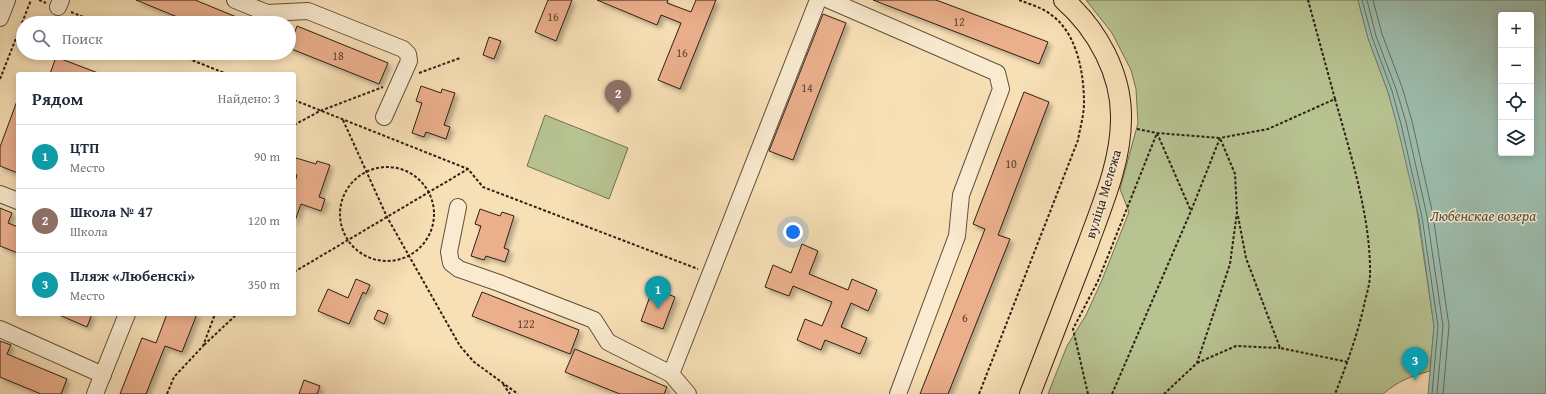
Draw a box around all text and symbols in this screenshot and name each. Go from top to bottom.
house number: 16 [547,8,559,25]
map controls [1498,12,1534,156]
button: + [1498,12,1534,48]
house number: 12 [953,13,965,30]
search box [16,16,296,60]
icon: search [30,27,52,49]
text: Поиск [62,28,103,49]
house number: 16 [676,44,688,61]
house number: 18 [332,47,344,64]
button: − [1498,48,1534,84]
house number: 14 [801,79,813,96]
pin: 2 [605,80,631,113]
button: locate [1498,84,1534,120]
text: Рядом [32,86,83,111]
text: Найдено: 3 [218,89,280,108]
button: layers [1498,120,1534,156]
text: ЦТП [70,137,99,158]
text: 1 [42,147,48,166]
text: 90 m [254,147,280,166]
street label: вуліца Мележа [1080,147,1126,241]
house number: 10 [1005,155,1017,172]
text: Место [70,158,105,177]
text: Школа № 47 [70,201,153,222]
water label: Любенскае возера [1430,205,1536,226]
text: 2 [42,211,48,230]
text: 120 m [248,211,280,230]
text: Школа [70,222,108,241]
your location [783,222,803,242]
text: Пляж «Любенскі» [70,265,195,286]
text: 3 [42,275,48,294]
text: 350 m [248,275,280,294]
pin: 1 [645,276,671,309]
text: Место [70,286,105,305]
house number: 6 [962,309,968,326]
house number: 122 [517,315,535,332]
pin: 3 [1402,347,1428,380]

